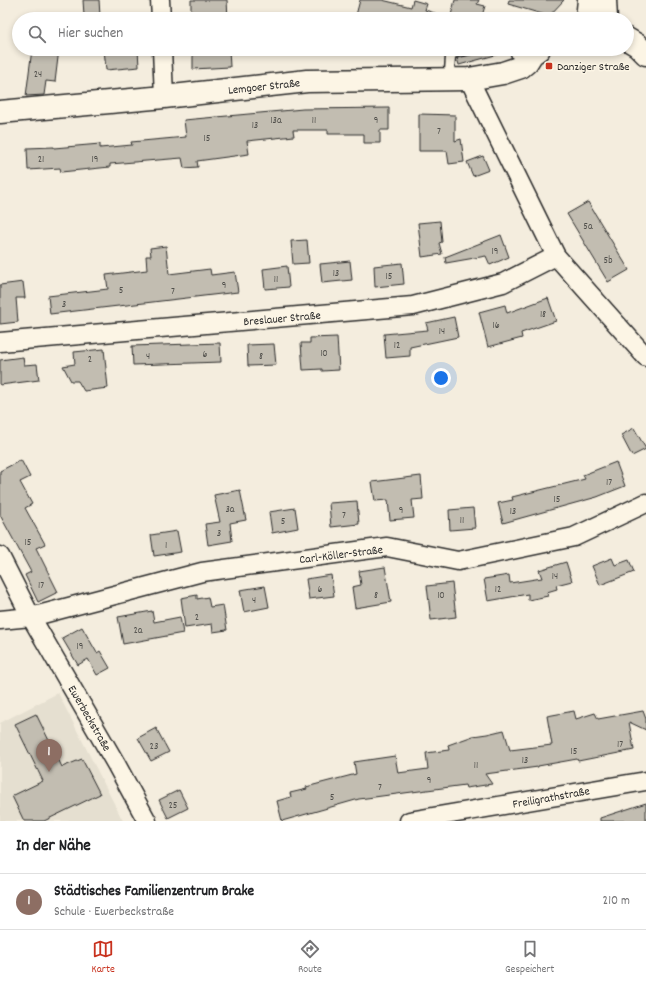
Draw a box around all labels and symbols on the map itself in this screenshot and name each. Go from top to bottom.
place label: Danziger Straße [557,59,630,76]
marker: Danziger Straße [544,61,554,71]
house number: 24 [34,68,42,82]
street label: Lemgoer Straße [227,75,301,100]
house number: 13a [270,114,282,128]
house number: 11 [312,114,316,128]
house number: 9 [374,114,378,128]
house number: 13 [252,119,258,133]
house number: 7 [437,125,441,139]
house number: 15 [204,132,211,146]
house number: 21 [38,153,44,167]
house number: 19 [92,153,98,167]
house number: 5a [583,220,593,234]
house number: 19 [492,245,498,259]
house number: 5b [604,254,612,268]
house number: 13 [333,267,339,281]
house number: 15 [386,270,393,284]
house number: 11 [274,273,278,287]
house number: 9 [222,279,226,293]
house number: 5 [119,284,124,298]
house number: 7 [171,285,175,299]
house number: 3 [62,298,66,312]
street label: Breslauer Straße [243,308,321,331]
house number: 18 [540,308,546,322]
house number: 16 [492,319,500,333]
house number: 14 [439,325,445,339]
house number: 12 [394,339,400,353]
house number: 10 [320,347,328,361]
house number: 6 [203,348,208,362]
house number: 4 [146,350,150,364]
house number: 8 [259,350,263,364]
house number: 2 [88,353,92,367]
your location [431,368,451,388]
house number: 17 [606,476,612,490]
house number: 15 [554,493,561,507]
house number: 3a [225,503,235,517]
house number: 9 [399,504,403,518]
house number: 13 [510,505,516,519]
house number: 7 [342,509,346,523]
house number: 11 [460,514,464,528]
house number: 5 [281,515,286,529]
house number: 3 [217,527,221,541]
house number: 15 [25,536,32,550]
house number: 1 [165,539,167,553]
street label: Carl-Köller-Straße [298,542,384,569]
house number: 14 [552,570,558,584]
house number: 17 [38,579,44,593]
house number: 6 [318,583,323,597]
house number: 12 [495,583,501,597]
house number: 8 [374,589,378,603]
house number: 10 [437,589,445,603]
house number: 4 [252,594,256,608]
house number: 2 [195,611,199,625]
house number: 2a [133,624,143,638]
house number: 19 [77,640,83,654]
street label: Ewerbeckstraße [63,683,114,755]
house number: 17 [617,738,623,752]
pin: 1 [36,739,62,772]
house number: 23 [150,740,158,754]
house number: 15 [571,745,578,759]
house number: 13 [522,754,528,768]
house number: 11 [474,759,478,773]
house number: 9 [427,774,431,788]
house number: 7 [378,781,382,795]
street label: Freiligrathstraße [511,783,591,814]
house number: 5 [330,791,335,805]
house number: 25 [169,799,178,813]

